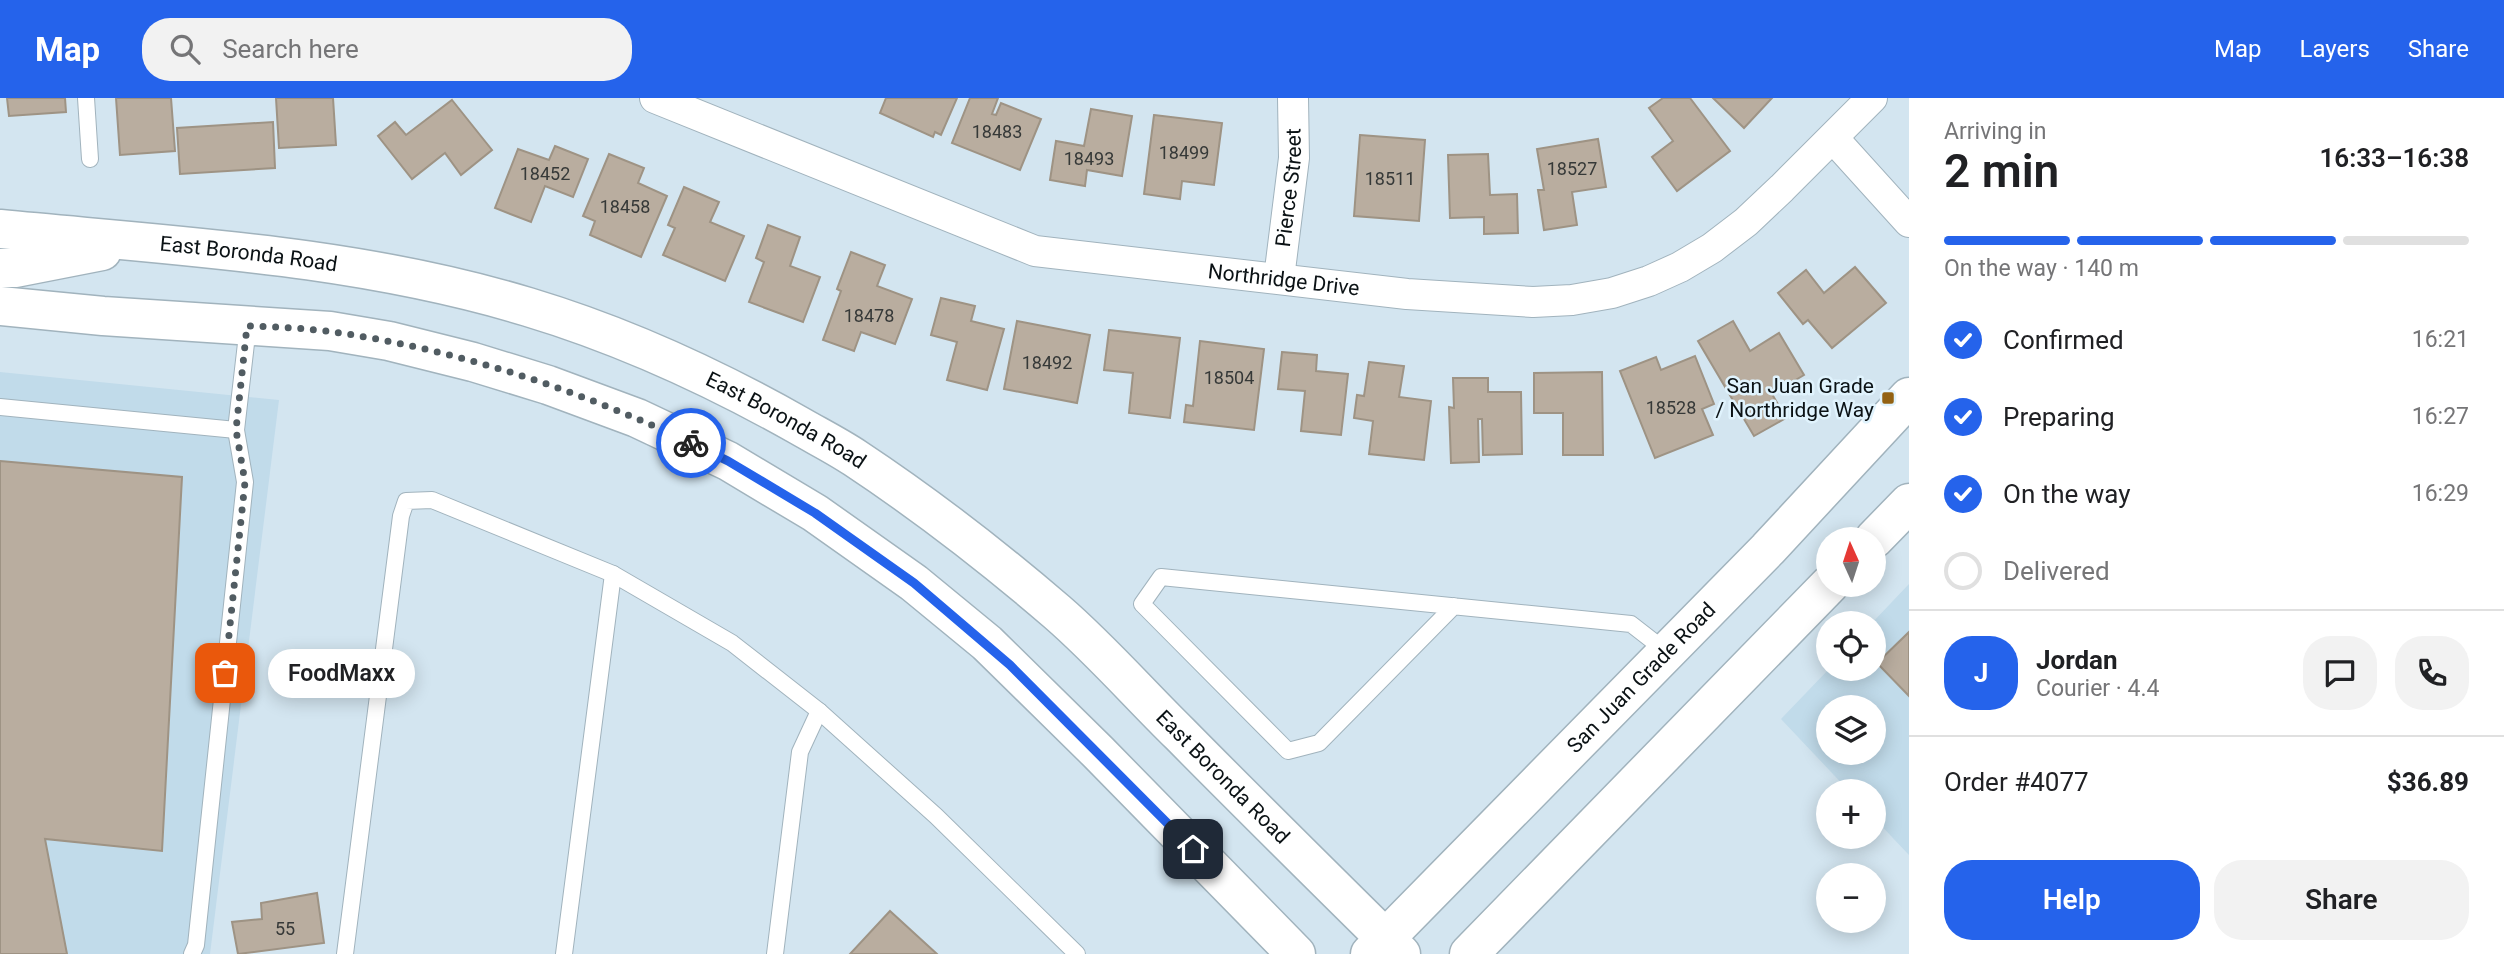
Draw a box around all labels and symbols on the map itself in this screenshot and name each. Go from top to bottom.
house number: 18483 [972,121,1022,142]
street label: Pierce Street [1271,128,1306,248]
house number: 18499 [1159,142,1209,163]
house number: 18493 [1064,148,1114,169]
house number: 18527 [1547,158,1597,179]
house number: 18452 [520,163,570,184]
house number: 18511 [1365,168,1415,189]
house number: 18458 [600,196,650,217]
street label: East Boronda Road [159,232,339,277]
street label: Northridge Drive [1207,259,1361,300]
house number: 18478 [844,305,894,326]
house number: 18492 [1022,352,1072,373]
street label: East Boronda Road [702,367,870,474]
house number: 18504 [1204,367,1254,388]
place label: San Juan Grade / Northridge Way [1715,374,1874,422]
marker: San Juan Grade / Northridge Way [1880,390,1896,406]
house number: 18528 [1646,397,1696,418]
courier [656,408,726,478]
north arrow [1816,527,1886,597]
street label: San Juan Grade Road [1562,598,1720,758]
pin [195,643,255,703]
callout: FoodMaxx [267,648,414,698]
street label: East Boronda Road [1151,705,1294,849]
pin [1163,819,1223,879]
house number: 55 [275,918,295,939]

